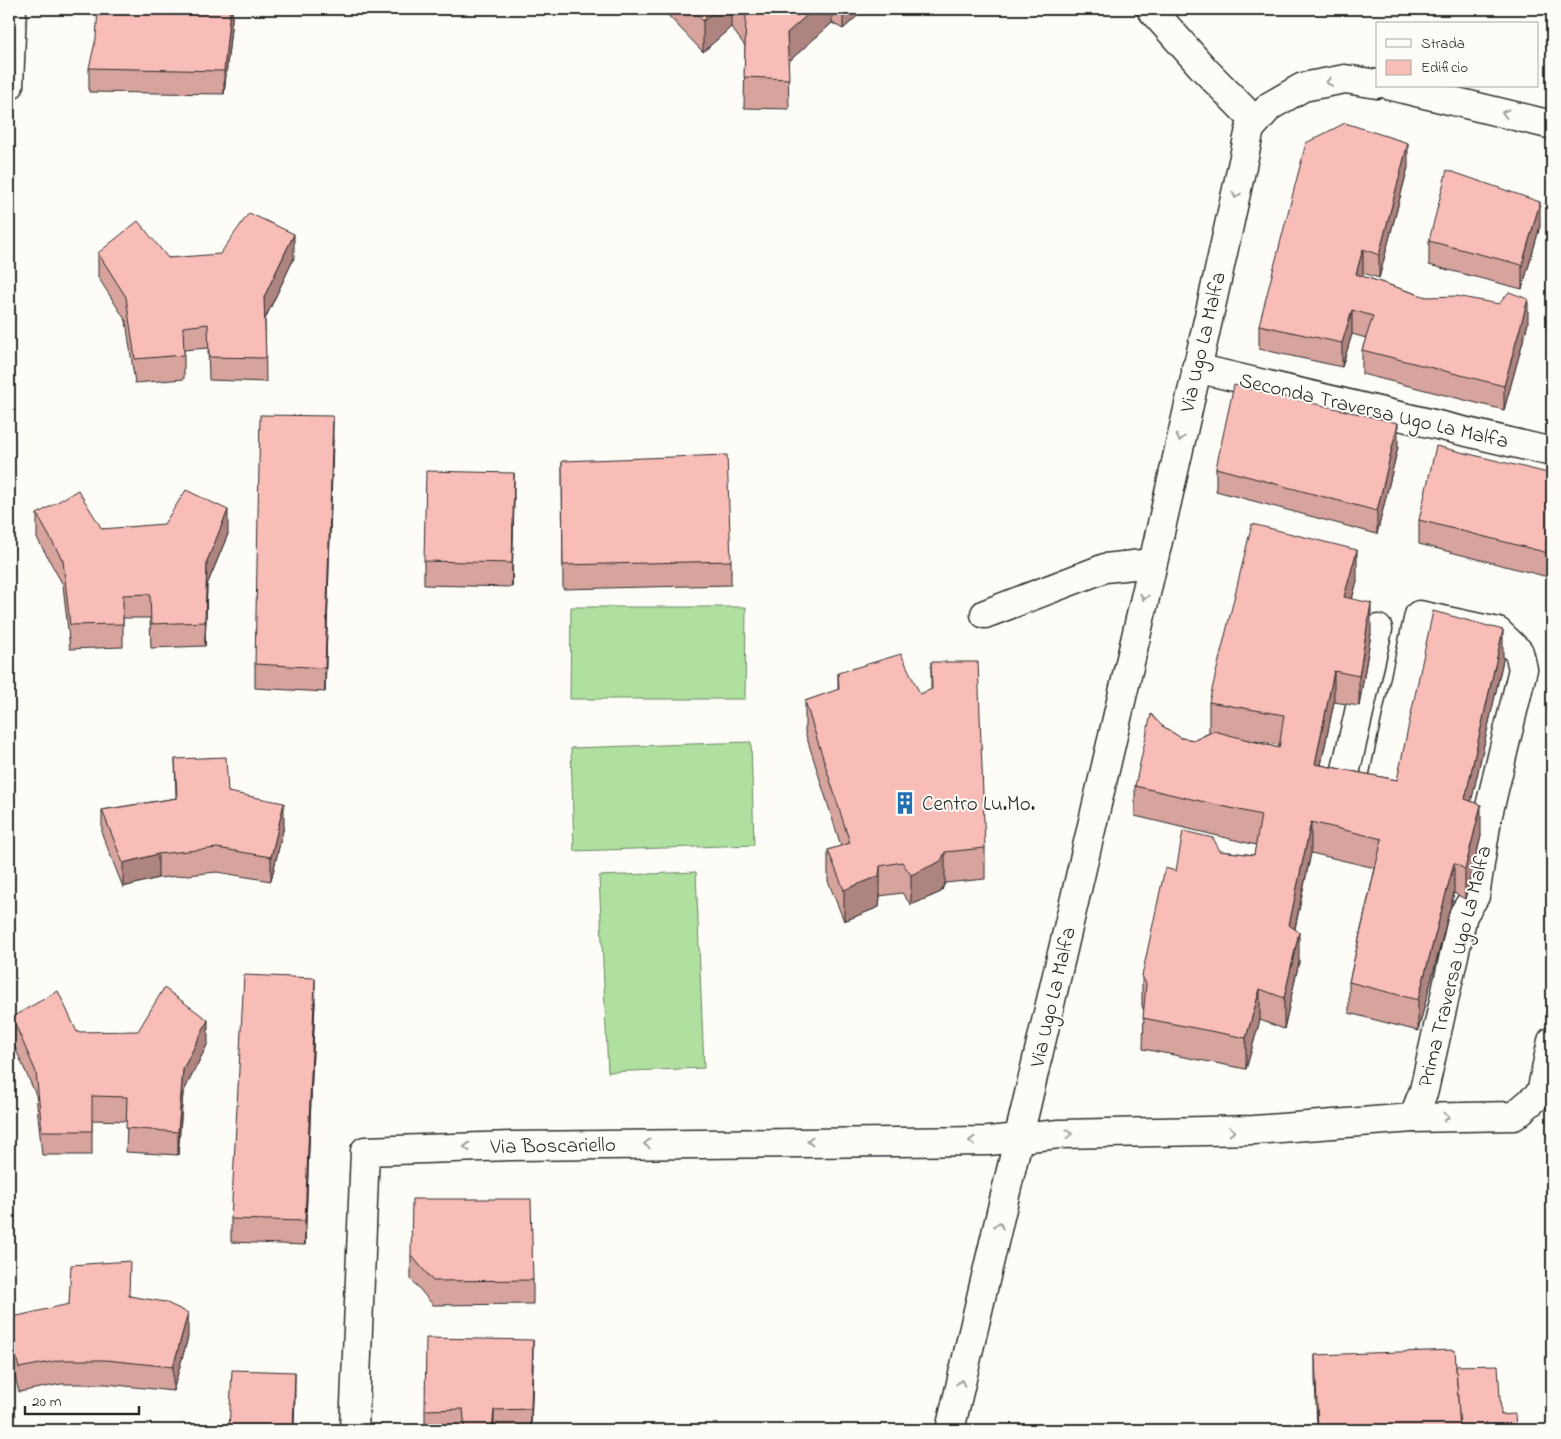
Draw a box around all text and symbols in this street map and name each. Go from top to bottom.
legend [1376,22,1538,88]
text: Strada [1421,33,1465,55]
text: Edificio [1421,57,1468,79]
one-way arrow [1325,76,1334,86]
one-way arrow [1500,108,1509,119]
one-way arrow [1231,190,1242,199]
street label: Via Ugo La Malfa [1173,269,1237,417]
street label: Seconda Traversa Ugo La Malfa [1235,366,1511,460]
one-way arrow [1175,434,1186,443]
one-way arrow [1139,592,1150,601]
building icon: Centro Lu.Mo. [892,790,918,816]
place label: Centro Lu.Mo. [922,790,1035,820]
street label: Prima Traversa Ugo La Malfa [1411,843,1502,1091]
street label: Via Ugo La Malfa [1023,924,1087,1072]
one-way arrow [1443,1112,1451,1122]
one-way arrow [1228,1126,1236,1136]
one-way arrow [1066,1129,1074,1139]
street label: Via Boscariello [489,1131,616,1163]
one-way arrow [805,1136,813,1147]
one-way arrow [968,1136,976,1146]
one-way arrow [643,1139,650,1149]
one-way arrow [463,1142,471,1152]
one-way arrow [993,1220,1004,1229]
one-way arrow [955,1378,966,1387]
scale bar [25,1384,139,1416]
text: 20 m [32,1391,62,1413]

